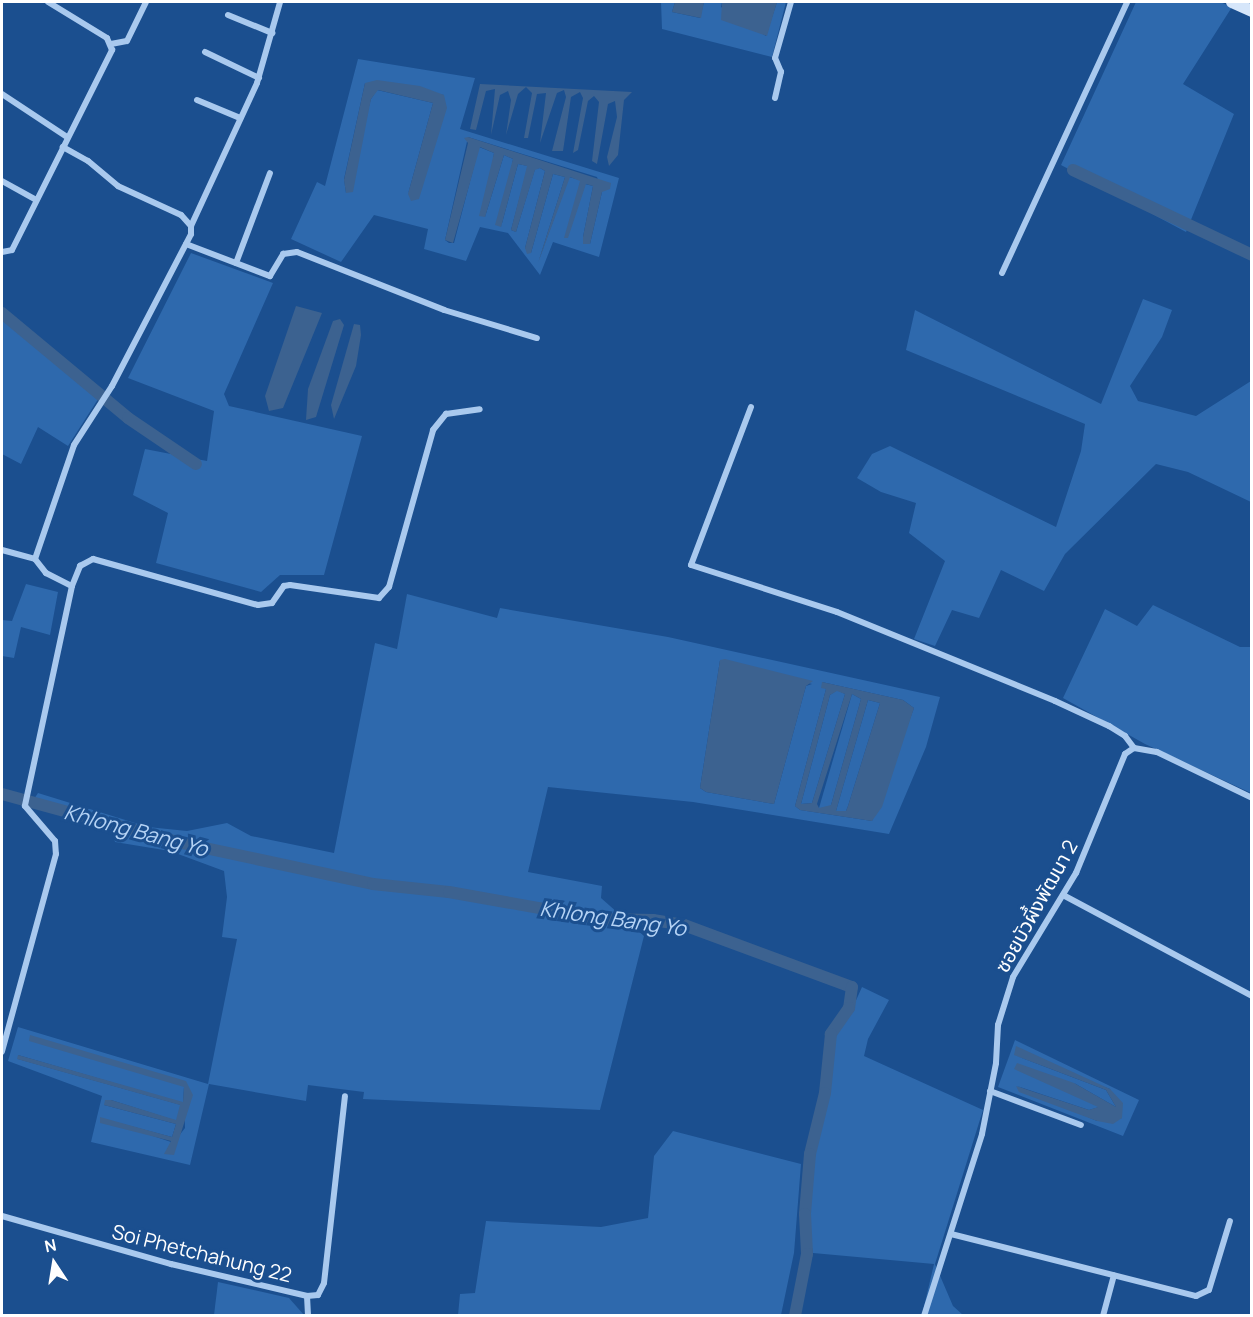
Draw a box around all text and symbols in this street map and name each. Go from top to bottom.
water label: Khlong Bang Yo [62,799,210,861]
street label: ซอยบัวผึ้งพัฒนา 2 [990,836,1082,976]
water label: Khlong Bang Yo [538,895,688,941]
street label: Soi Phetchahung 22 [110,1219,294,1287]
north arrow [24,1233,84,1293]
text: N [42,1233,58,1257]

